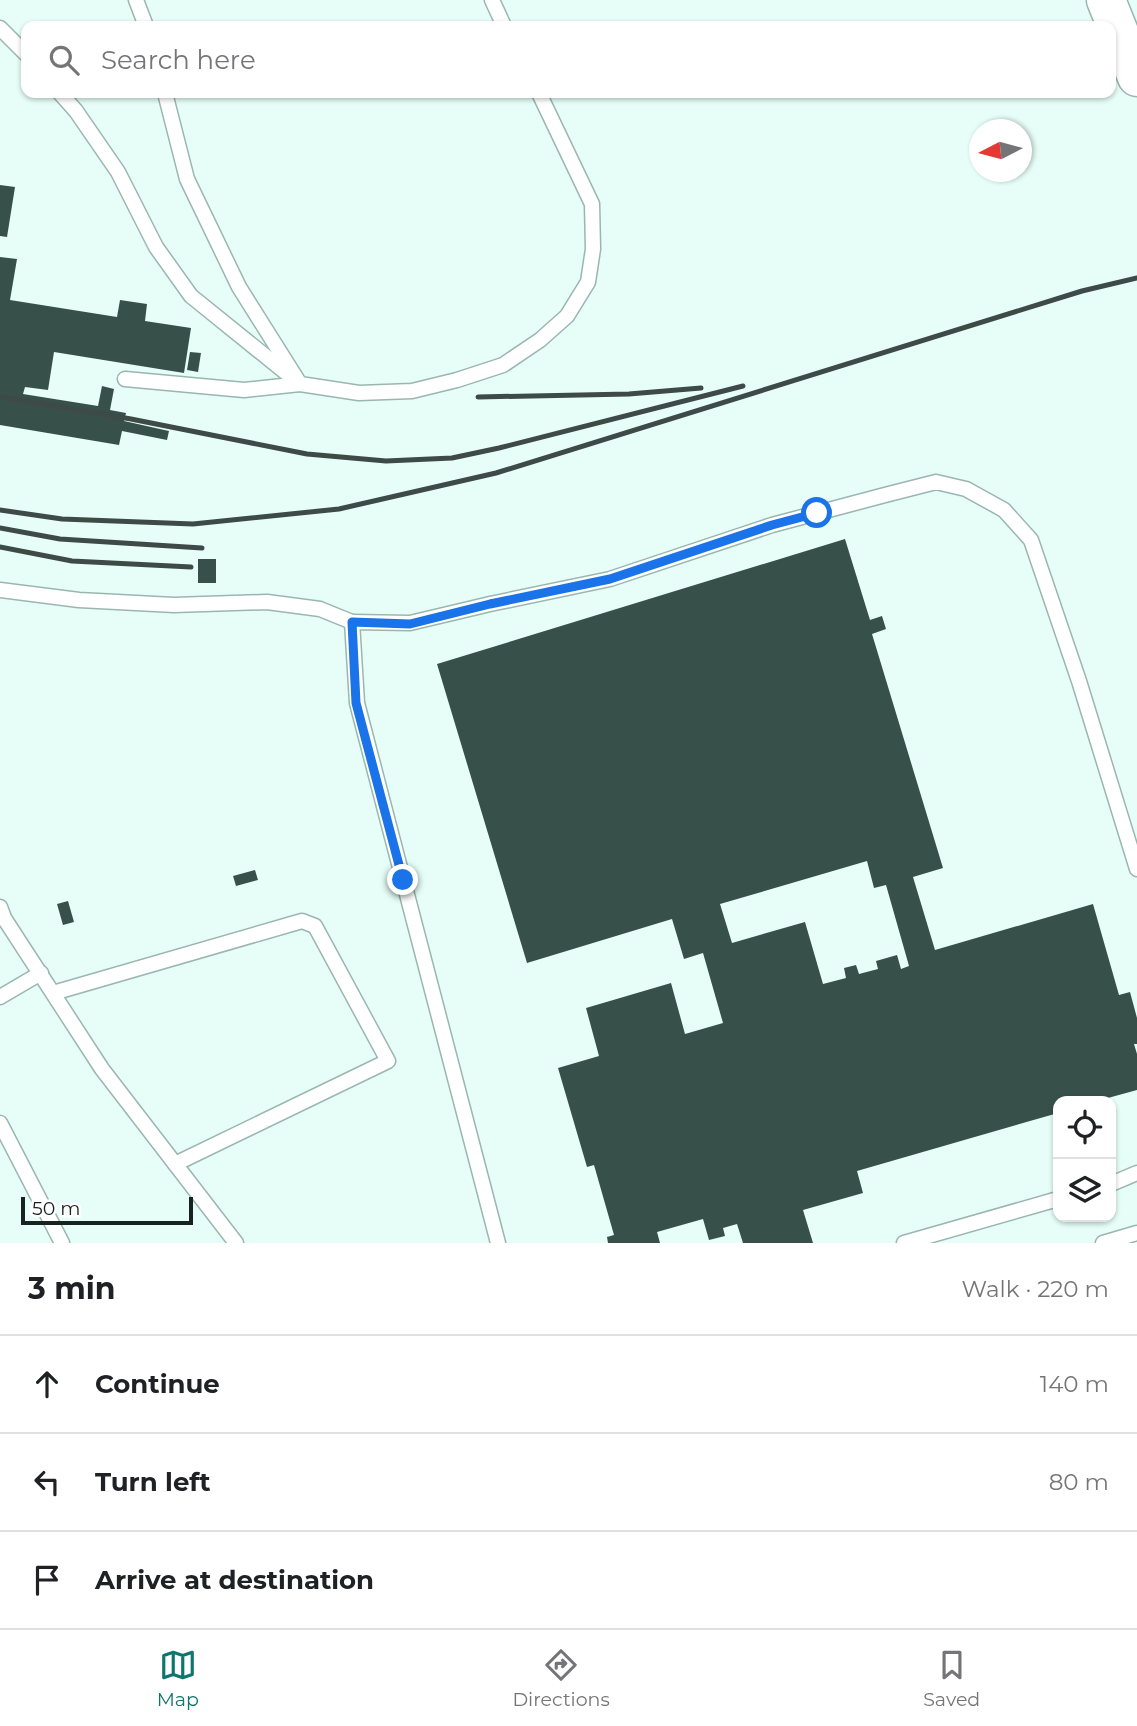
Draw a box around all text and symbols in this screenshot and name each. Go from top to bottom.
search box [21,21,1116,98]
icon: search [45,41,83,79]
text: Search here [101,44,256,76]
north arrow [969,119,1032,182]
route start [801,497,832,528]
route end [387,864,418,895]
map controls [1053,1096,1116,1222]
button: locate [1053,1096,1116,1159]
button: layers [1053,1159,1116,1222]
scale bar [21,1194,192,1226]
text: 50 m [32,1197,80,1220]
text: 3 min [28,1270,115,1307]
text: Walk · 220 m [962,1275,1109,1303]
icon: ahead [28,1365,66,1403]
text: Continue [95,1368,220,1400]
text: 140 m [1040,1370,1109,1398]
icon: left [28,1463,66,1501]
text: Turn left [95,1466,211,1498]
text: 80 m [1049,1468,1109,1496]
icon: arrive [28,1561,66,1599]
text: Arrive at destination [95,1564,374,1596]
tab: Map [157,1646,199,1711]
tab: Directions [512,1646,610,1711]
tab: Saved [923,1646,980,1711]

